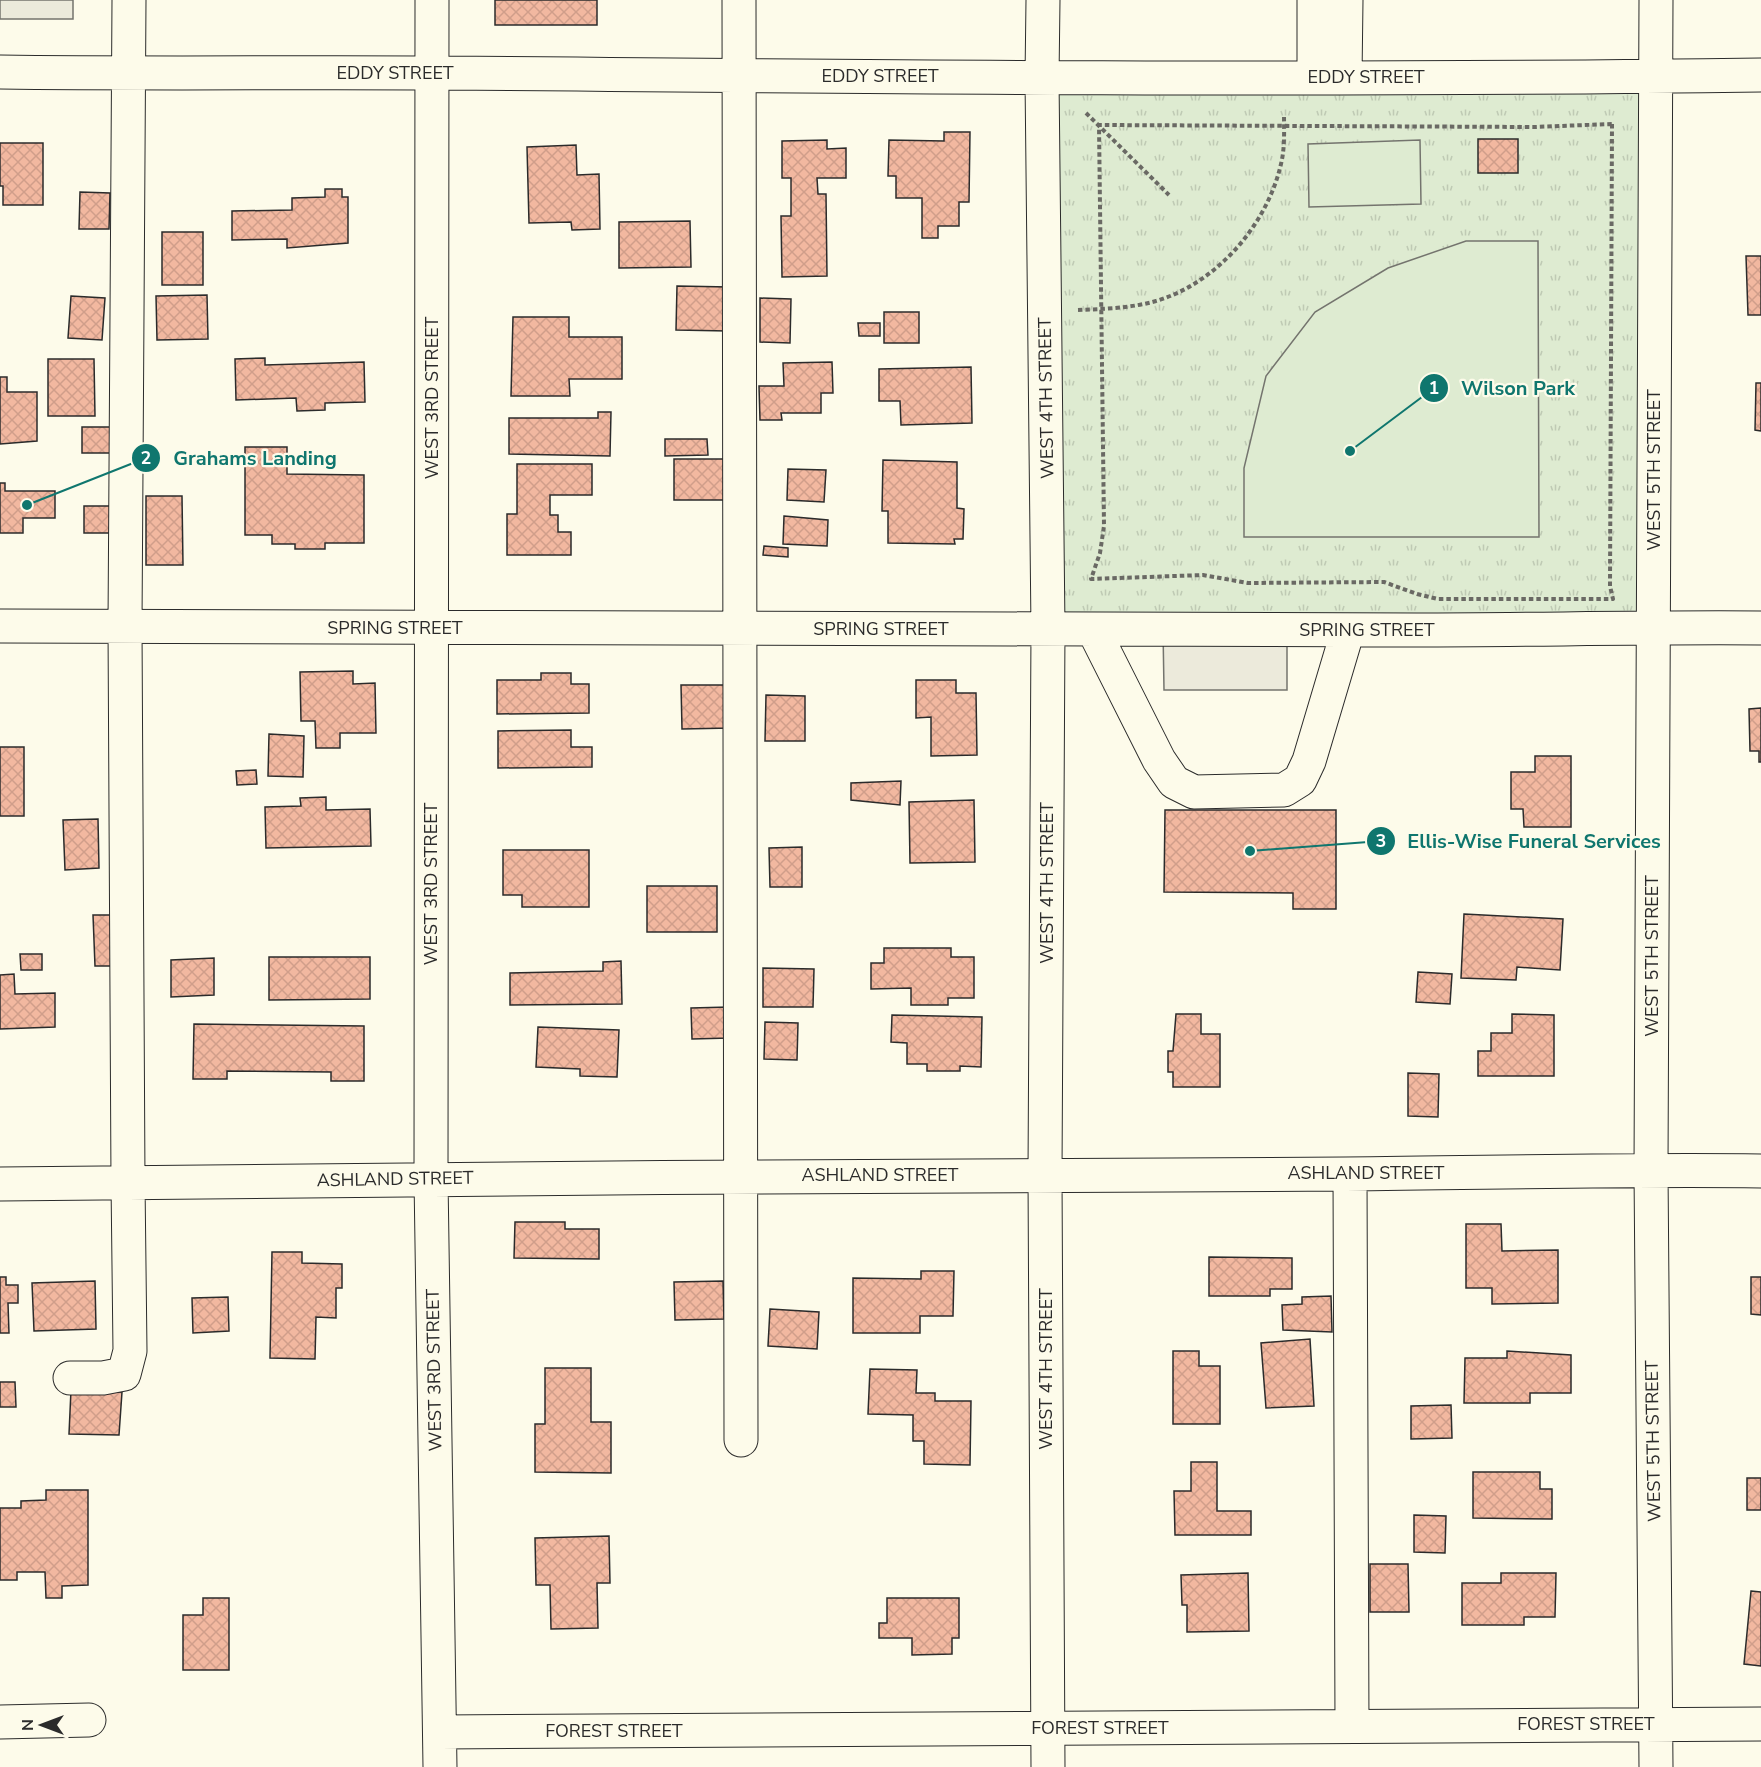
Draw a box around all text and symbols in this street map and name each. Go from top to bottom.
street label: EDDY STREET [336,61,454,85]
street label: EDDY STREET [821,64,939,88]
street label: EDDY STREET [1307,65,1425,89]
street label: WEST 3RD STREET [420,317,444,479]
street label: WEST 4TH STREET [1033,317,1059,479]
callout: Wilson Park [1419,369,1587,407]
text: Wilson Park [1461,375,1576,402]
text: 1 [1429,376,1439,400]
street label: WEST 5TH STREET [1642,389,1666,551]
callout: Grahams Landing [131,439,348,477]
text: Grahams Landing [173,445,337,472]
text: 2 [141,446,151,470]
street label: SPRING STREET [327,616,463,640]
street label: SPRING STREET [813,617,949,641]
street label: SPRING STREET [1299,618,1435,642]
street label: WEST 4TH STREET [1035,802,1059,964]
street label: WEST 3RD STREET [419,803,443,965]
callout: Ellis-Wise Funeral Services [1366,822,1673,860]
text: Ellis-Wise Funeral Services [1407,828,1661,855]
text: 3 [1376,829,1386,853]
street label: WEST 5TH STREET [1640,875,1664,1037]
street label: ASHLAND STREET [1288,1161,1445,1185]
street label: ASHLAND STREET [802,1163,959,1187]
street label: ASHLAND STREET [316,1166,474,1192]
street label: WEST 3RD STREET [421,1288,447,1451]
street label: WEST 4TH STREET [1034,1288,1058,1450]
street label: WEST 5TH STREET [1640,1360,1666,1522]
north arrow [12,1695,72,1755]
street label: FOREST STREET [1517,1712,1655,1736]
street label: FOREST STREET [1031,1716,1169,1740]
text: N [17,1719,39,1731]
street label: FOREST STREET [545,1719,683,1743]

